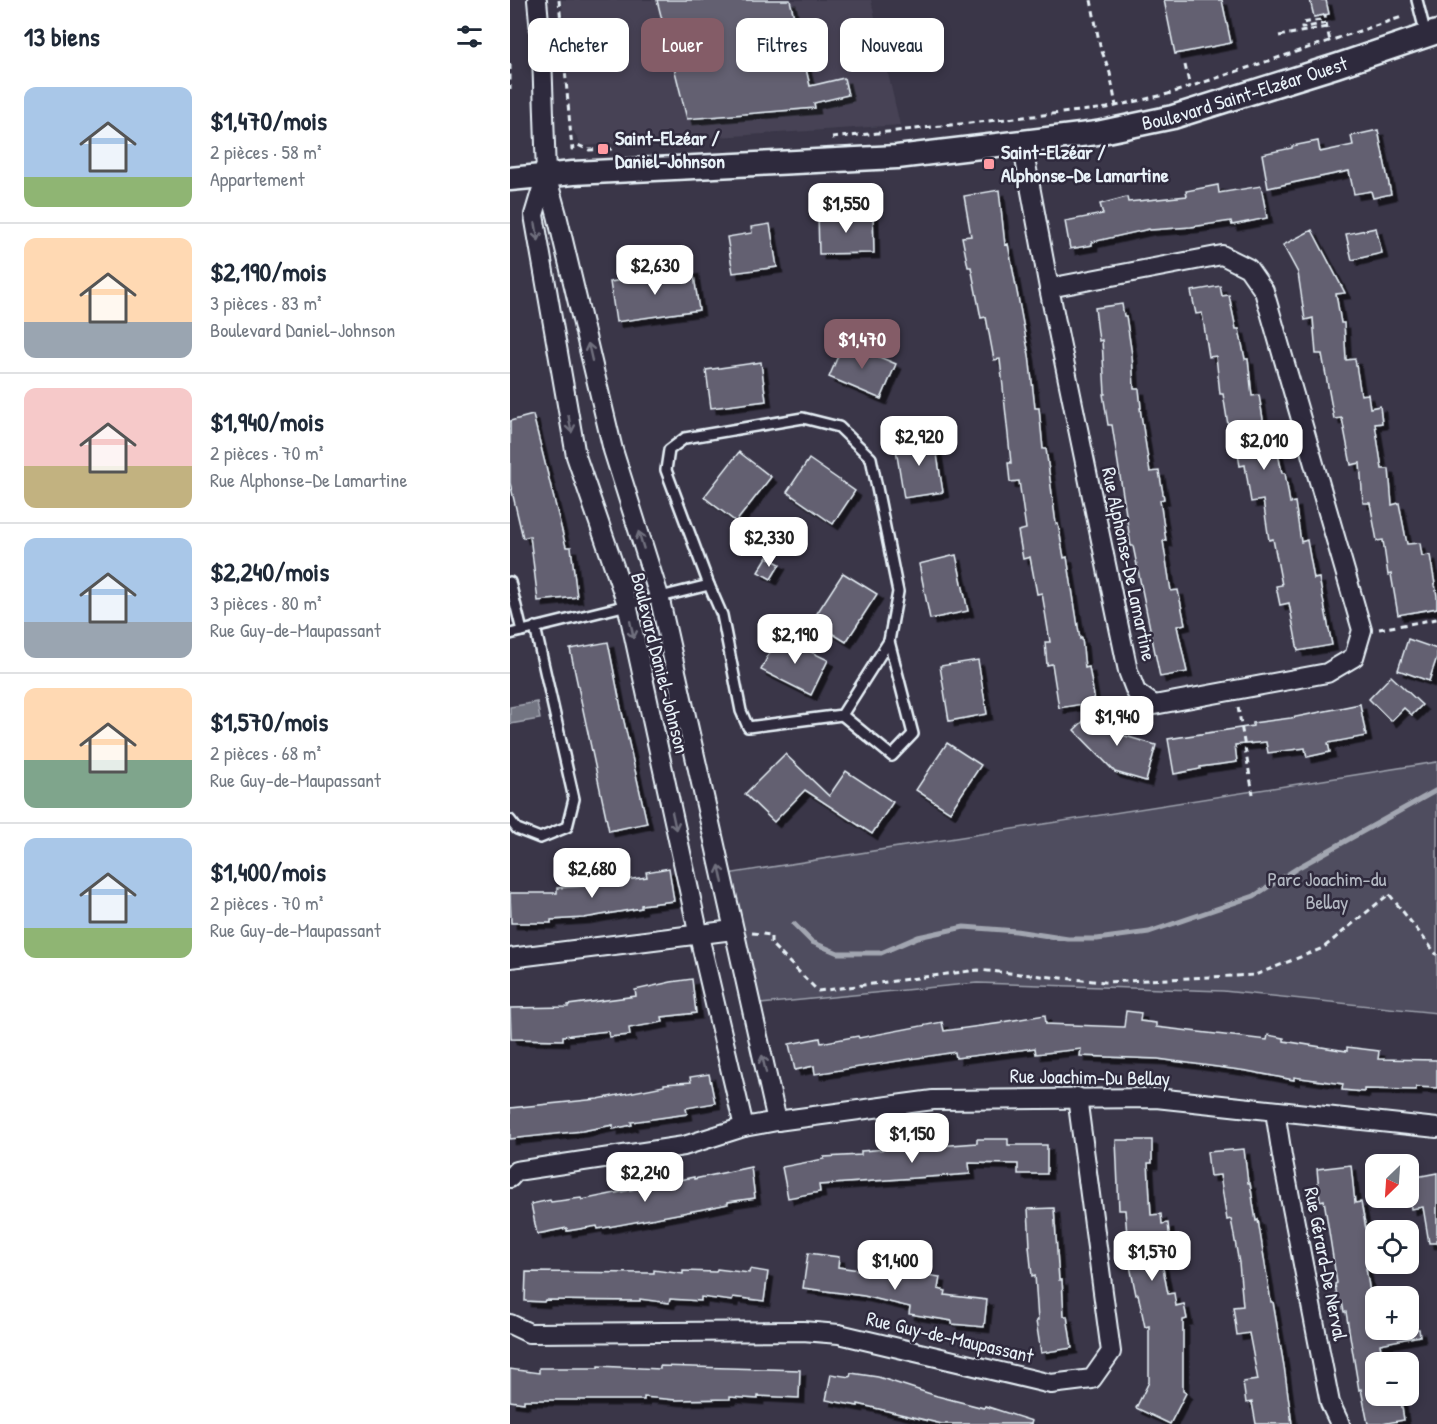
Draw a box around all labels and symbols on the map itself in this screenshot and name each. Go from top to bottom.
street label: Boulevard Saint-Elzéar Ouest [1139,49,1352,136]
place label: Saint-Elzéar / Daniel-Johnson [615,124,725,174]
place label: Saint-Elzéar / Alphonse-De Lamartine [1001,138,1169,189]
marker: Saint-Elzéar / Daniel-Johnson [596,142,610,156]
marker: Saint-Elzéar / Alphonse-De Lamartine [982,157,996,171]
pin: $1,550 [797,183,895,234]
one-way arrow [532,221,543,241]
pin: $2,630 [606,245,704,296]
pin: $1,470 [813,319,911,370]
one-way arrow [584,343,595,362]
one-way arrow [565,413,576,433]
pin: $2,920 [870,416,968,467]
pin: $2,010 [1215,420,1313,471]
street label: Rue Alphonse-De Lamartine [1096,465,1163,663]
pin: $2,330 [720,517,818,568]
one-way arrow [635,531,646,550]
street label: Boulevard Daniel-Johnson [625,570,696,756]
pin: $2,190 [746,614,844,665]
one-way arrow [627,620,638,639]
pin: $1,940 [1068,696,1166,747]
one-way arrow [669,810,680,830]
pin: $2,680 [543,848,641,899]
one-way arrow [715,864,726,884]
park label: Parc Joachim-du Bellay [1268,865,1386,915]
one-way arrow [758,1054,769,1074]
street label: Rue Joachim-Du Bellay [1010,1062,1170,1091]
pin: $1,150 [863,1113,961,1164]
pin: $2,240 [596,1152,694,1203]
north arrow [1365,1154,1419,1208]
street label: Rue Gérard-De Nerval [1298,1185,1355,1344]
pin: $1,570 [1103,1231,1201,1282]
pin: $1,400 [846,1240,944,1291]
street label: Rue Guy-de-Maupassant [864,1304,1038,1369]

